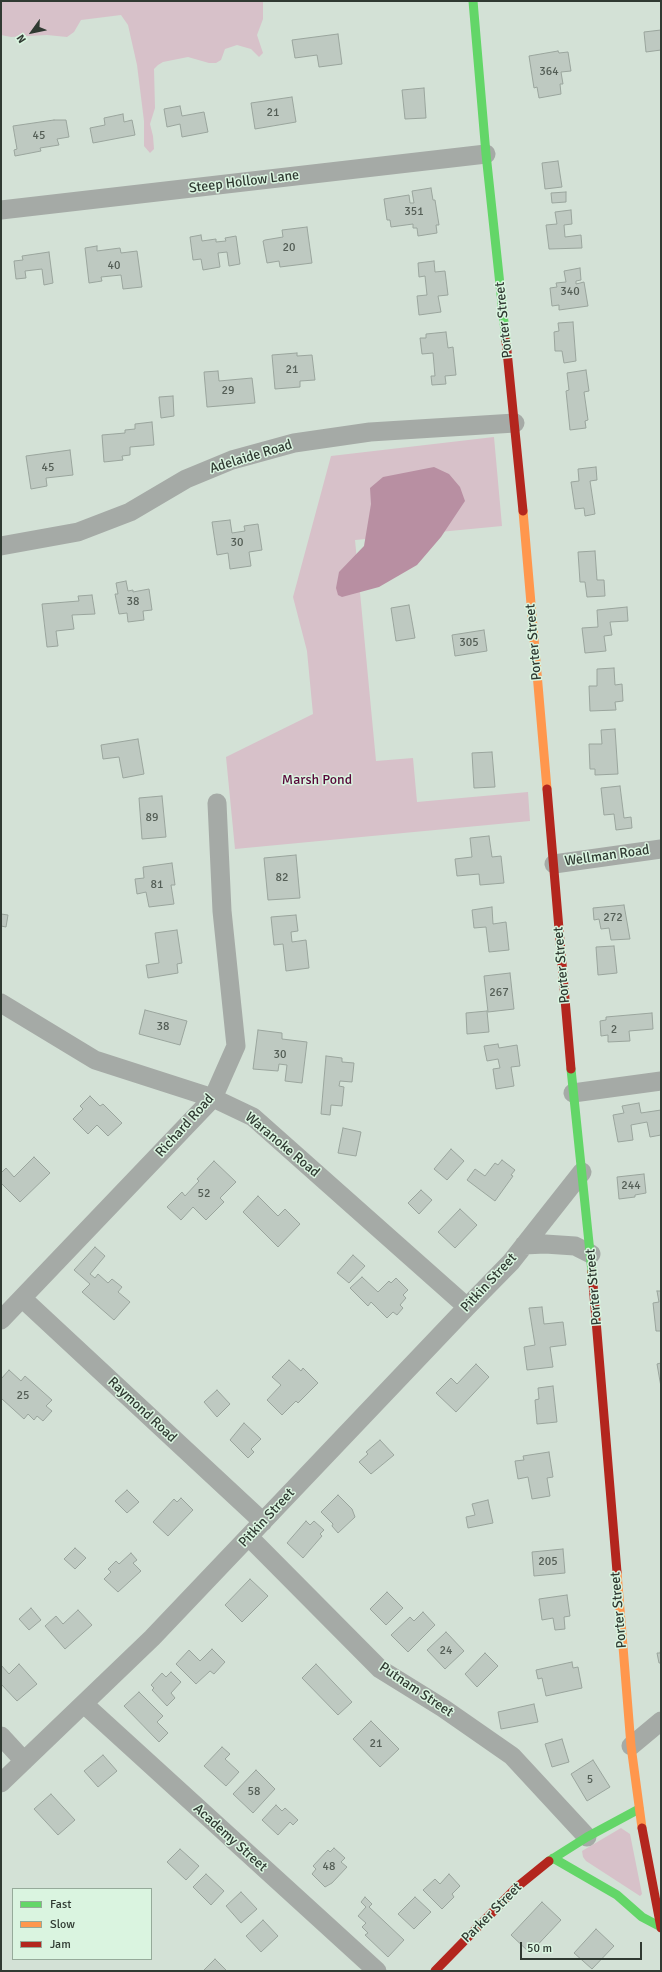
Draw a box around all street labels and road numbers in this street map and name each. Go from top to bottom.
street label: Steep Hollow Lane [188,167,300,197]
street label: Porter Street [492,281,516,359]
street label: Adelaide Road [208,436,294,478]
street label: Porter Street [522,603,546,681]
street label: Wellman Road [564,842,650,870]
street label: Porter Street [550,926,574,1004]
street label: Richard Road [152,1091,218,1161]
street label: Waranoke Road [241,1109,323,1181]
street label: Porter Street [582,1248,606,1326]
street label: Pitkin Street [457,1250,521,1316]
street label: Raymond Road [104,1374,180,1446]
street label: Pitkin Street [235,1485,299,1551]
street label: Porter Street [607,1571,631,1649]
street label: Putnam Street [376,1659,456,1721]
street label: Academy Street [190,1800,270,1876]
street label: Parker Street [458,1879,526,1947]

